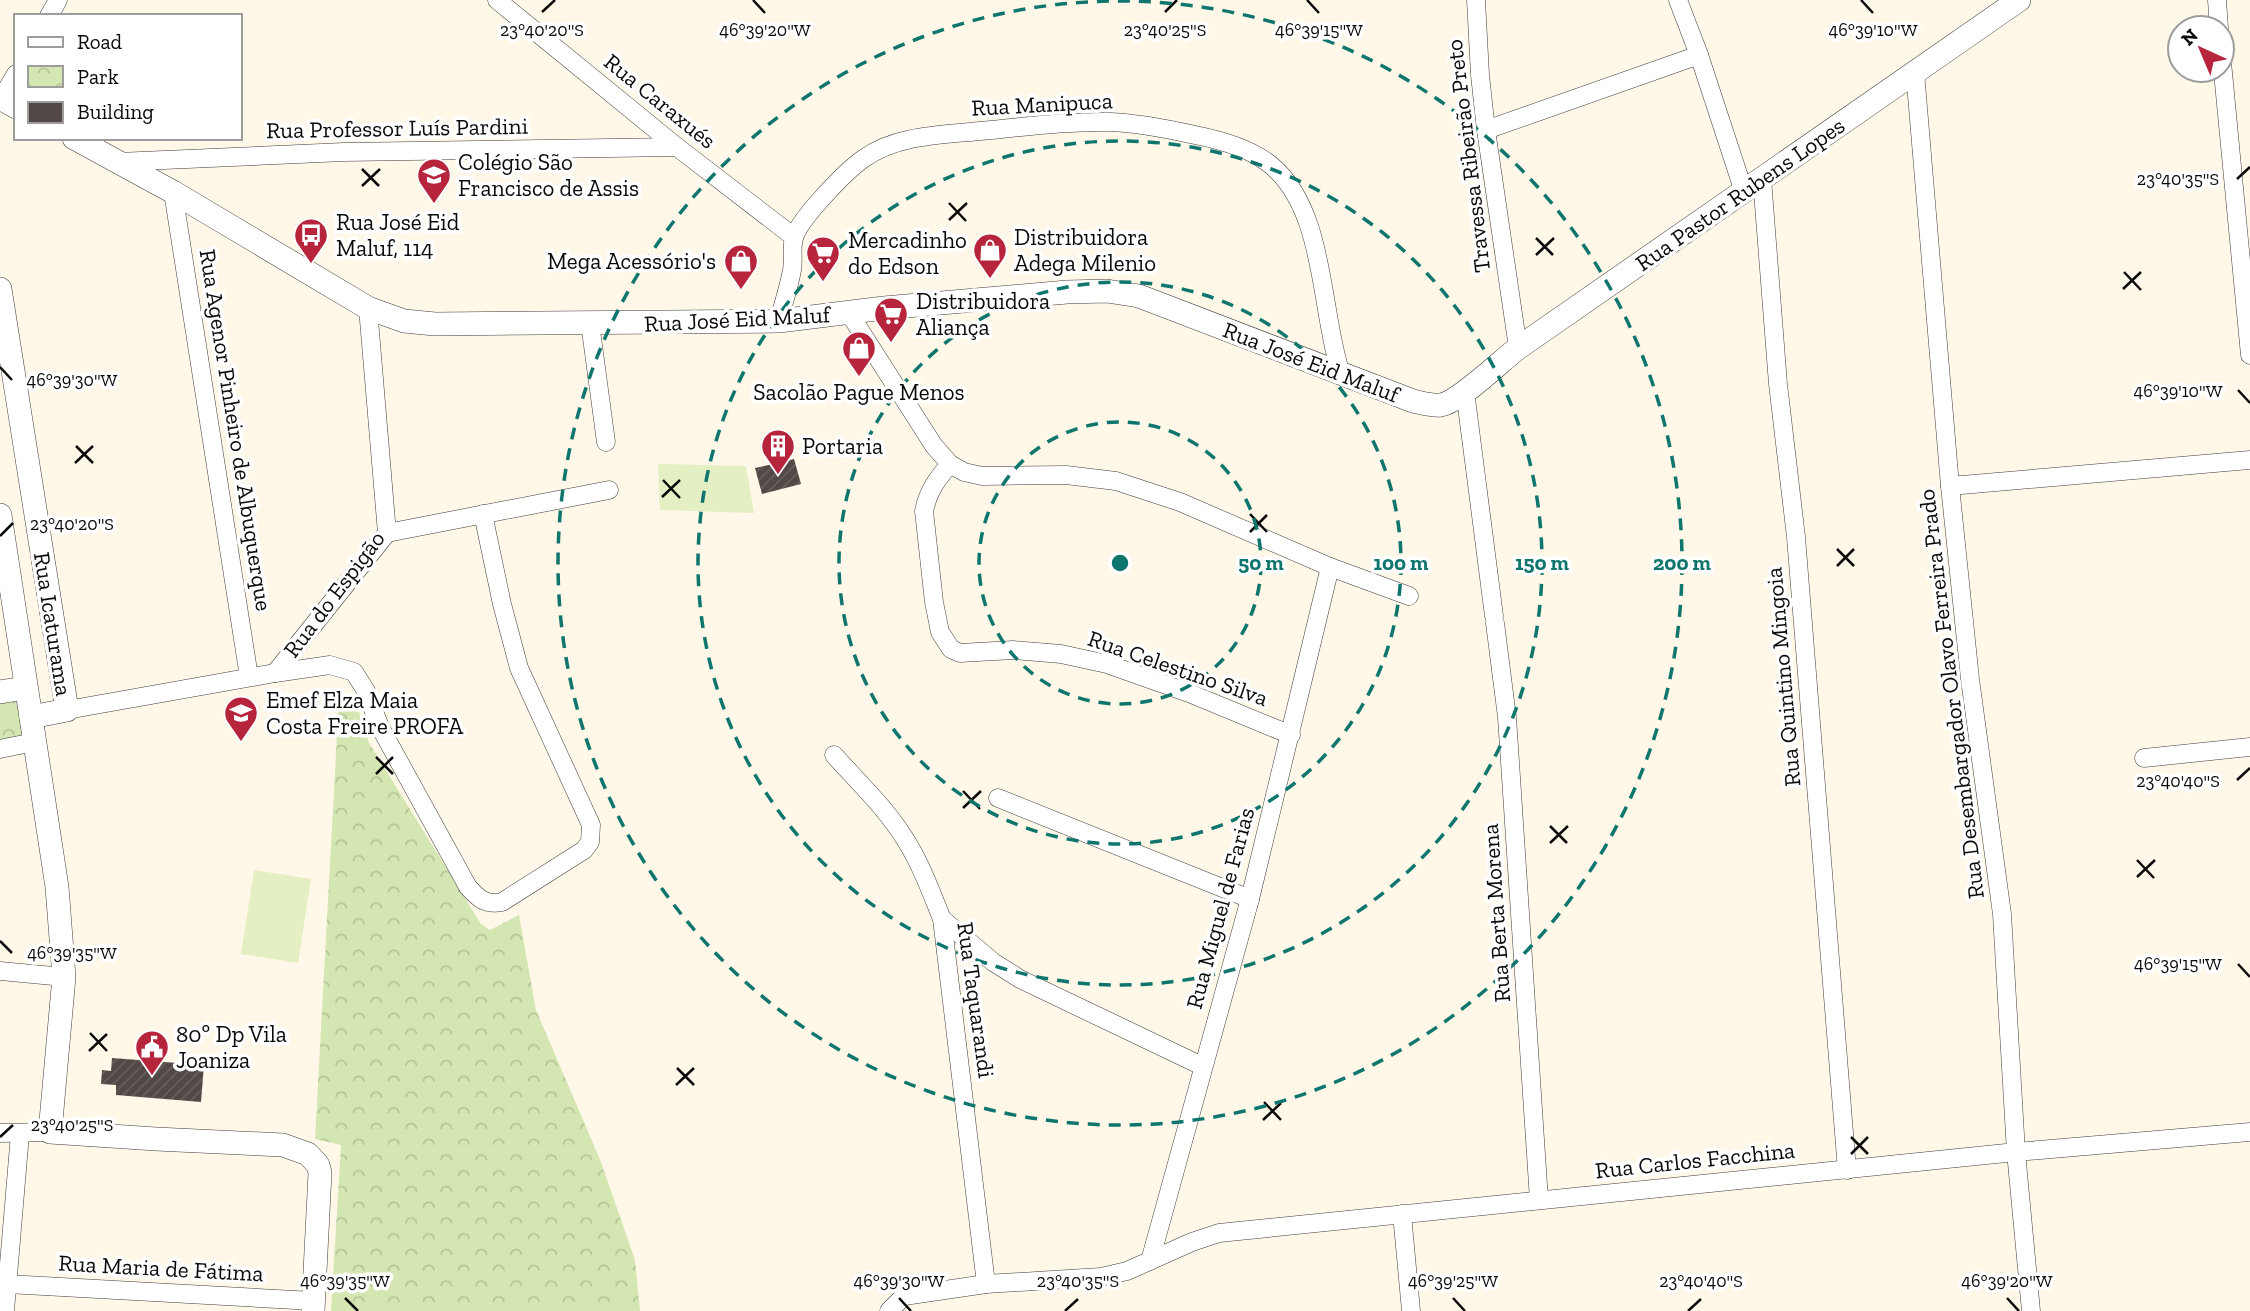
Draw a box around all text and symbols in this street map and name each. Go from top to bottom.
legend [14,14,242,140]
north arrow [2166,14,2236,84]
text: 23°40'20"S [500,19,584,41]
text: 46°39'20"W [719,19,811,41]
text: 23°40'25"S [1124,19,1206,41]
text: 46°39'15"W [1275,19,1363,41]
text: 46°39'10"W [1829,19,1918,41]
text: N [2176,24,2203,50]
text: Road [77,29,123,54]
street label: Travessa Ribeirão Preto [1440,38,1496,274]
street label: Rua Caraxués [598,47,722,155]
text: Park [77,64,119,89]
street label: Rua Manipuca [971,86,1113,122]
text: Building [77,99,154,124]
street label: Rua Pastor Rubens Lopes [1630,111,1850,277]
street label: Rua Professor Luís Pardini [266,112,528,144]
place label: Colégio São Francisco de Assis [458,148,639,202]
school or university icon: Colégio São Francisco de Assis [415,156,453,205]
text: 23°40'35"S [2137,168,2219,190]
place label: Rua José Eid Maluf, 114 [336,208,460,262]
bus stop icon: Rua José Eid Maluf, 114 [292,216,330,265]
place label: Distribuidora Adega Milenio [1014,223,1156,277]
place label: Mercadinho do Edson [848,226,967,280]
shop icon: Distribuidora Adega Milenio [971,231,1009,280]
supermarket icon: Mercadinho do Edson [804,234,842,283]
shop icon: Mega Acessório's [722,242,760,291]
street label: Rua Agenor Pinheiro de Albuquerque [194,247,278,613]
place label: Mega Acessório's [547,247,716,275]
place label: Distribuidora Aliança [916,287,1050,341]
supermarket icon: Distribuidora Aliança [872,295,910,344]
street label: Rua José Eid Maluf [643,300,832,338]
street label: Rua José Eid Maluf [1219,316,1404,409]
shop icon: Sacolão Pague Menos [840,329,878,378]
text: 46°39'30"W [27,369,118,391]
place label: Sacolão Pague Menos [753,378,965,406]
text: 46°39'10"W [2134,380,2223,402]
building icon: Portaria [759,427,797,476]
place label: Portaria [802,432,883,460]
street label: Rua Desembargador Olavo Ferreira Prado [1912,488,1990,900]
text: 23°40'20"S [30,513,114,535]
street label: Rua do Espigão [277,525,391,663]
street label: Rua Icaturama [28,550,78,698]
text: 50 m [1238,550,1284,575]
text: 100 m [1374,550,1429,575]
text: 150 m [1515,550,1570,575]
text: 200 m [1653,550,1711,575]
centre of rings [1108,551,1132,575]
street label: Rua Quintino Mingoia [1759,566,1807,788]
street label: Rua Celestino Silva [1084,624,1272,712]
place label: Emef Elza Maia Costa Freire PROFA [266,686,464,740]
school or university icon: Emef Elza Maia Costa Freire PROFA [222,694,260,743]
text: 23°40'40"S [2136,770,2220,792]
street label: Rua Miguel de Farias [1180,804,1260,1012]
street label: Rua Berta Morena [1476,823,1516,1003]
street label: Rua Taquarandi [951,920,1001,1080]
text: 46°39'35"W [27,942,117,964]
text: 46°39'15"W [2134,953,2222,975]
place label: 80º Dp Vila Joaniza [176,1020,287,1074]
public building icon: 80º Dp Vila Joaniza [133,1028,171,1077]
text: 23°40'25"S [31,1114,113,1136]
street label: Rua Carlos Facchina [1594,1136,1796,1184]
street label: Rua Maria de Fátima [58,1249,264,1287]
text: 46°39'35"W [300,1270,390,1292]
text: 46°39'30"W [854,1270,945,1292]
text: 23°40'35"S [1037,1270,1119,1292]
text: 46°39'25"W [1408,1270,1498,1292]
text: 23°40'40"S [1659,1270,1743,1292]
text: 46°39'20"W [1961,1270,2053,1292]

